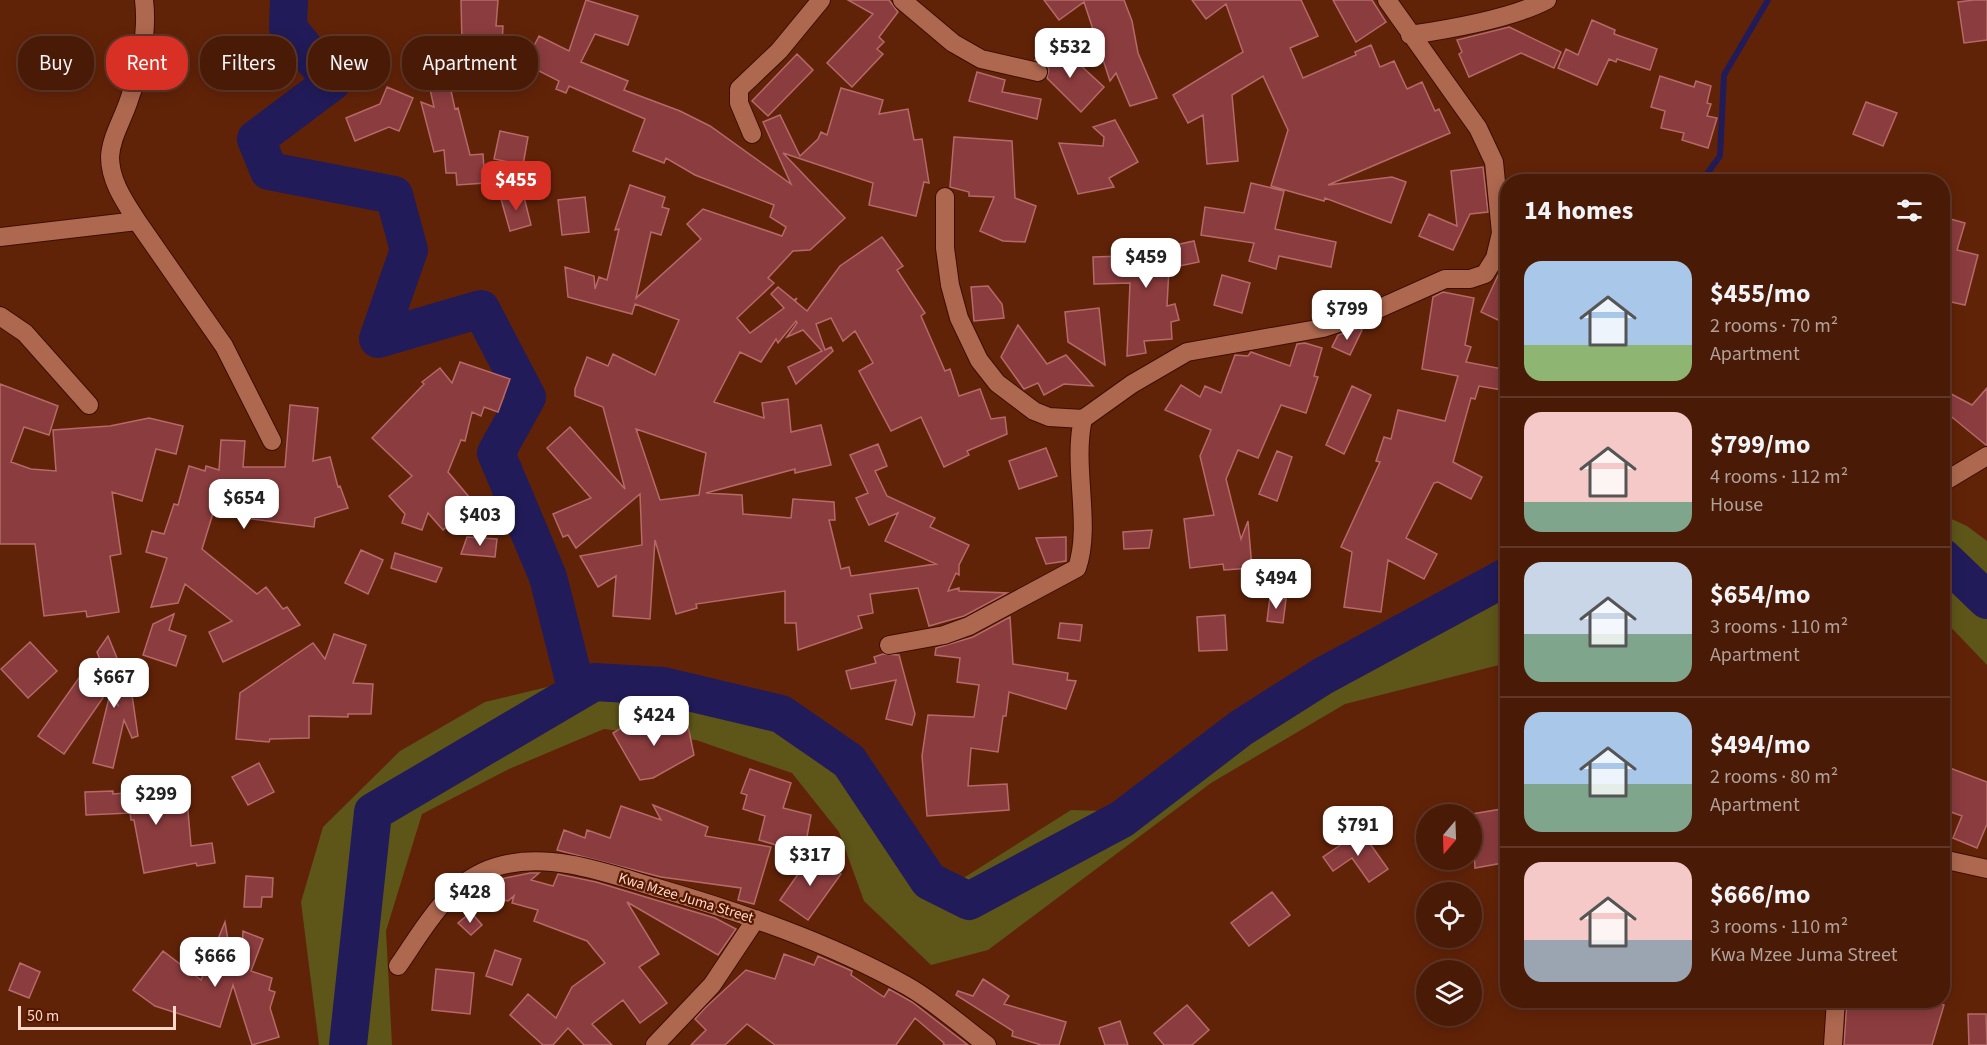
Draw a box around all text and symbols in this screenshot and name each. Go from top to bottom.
pin: $532 [1034,28,1106,79]
text: $532 [1049,33,1091,61]
chip: Buy [18,36,94,90]
chip: Rent [106,36,188,90]
chip: Filters [200,36,296,90]
chip: New [308,36,390,90]
chip: Apartment [402,36,538,90]
pin: $455 [480,161,552,212]
text: $455 [495,166,537,194]
text: 14 homes [1524,192,1633,229]
icon: filters [1893,194,1926,227]
pin: $459 [1110,238,1182,289]
text: $459 [1125,243,1167,271]
text: $455/mo [1710,275,1810,312]
icon: home [1572,285,1644,357]
pin: $799 [1311,290,1383,341]
text: $799 [1326,295,1368,323]
text: 2 rooms · 70 m² [1710,312,1838,340]
text: Apartment [1710,340,1800,368]
text: $799/mo [1710,426,1810,463]
icon: home [1572,436,1644,508]
text: 4 rooms · 112 m² [1710,463,1848,491]
pin: $654 [208,479,280,530]
text: $654 [223,484,265,512]
text: House [1710,491,1763,519]
pin: $403 [444,496,516,547]
text: $403 [459,501,501,529]
pin: $494 [1240,559,1312,610]
text: $494 [1255,564,1297,592]
text: $654/mo [1710,576,1810,613]
icon: home [1572,586,1644,658]
text: 3 rooms · 110 m² [1710,613,1848,641]
text: Apartment [1710,641,1800,669]
pin: $667 [78,658,150,709]
text: $667 [93,663,135,691]
pin: $424 [618,696,690,747]
text: $424 [633,701,675,729]
text: $494/mo [1710,726,1810,763]
icon: home [1572,736,1644,808]
text: 2 rooms · 80 m² [1710,763,1838,791]
pin: $299 [120,775,192,826]
text: $299 [135,780,177,808]
text: Apartment [1710,791,1800,819]
north arrow [1416,804,1482,870]
map controls [1416,804,1482,1026]
pin: $791 [1322,806,1394,857]
text: $791 [1337,811,1379,839]
pin: $317 [774,836,846,887]
text: $317 [789,841,831,869]
street label: Kwa Mzee Juma Street [616,867,756,929]
pin: $428 [434,873,506,924]
text: $666/mo [1710,876,1810,913]
text: $428 [449,878,491,906]
button: locate [1416,882,1482,948]
icon: home [1572,886,1644,958]
text: 3 rooms · 110 m² [1710,913,1848,941]
pin: $666 [179,937,251,988]
text: Kwa Mzee Juma Street [1710,941,1897,969]
text: $666 [194,942,236,970]
button: layers [1416,960,1482,1026]
scale bar [18,1003,176,1030]
text: 50 m [27,1005,59,1027]

